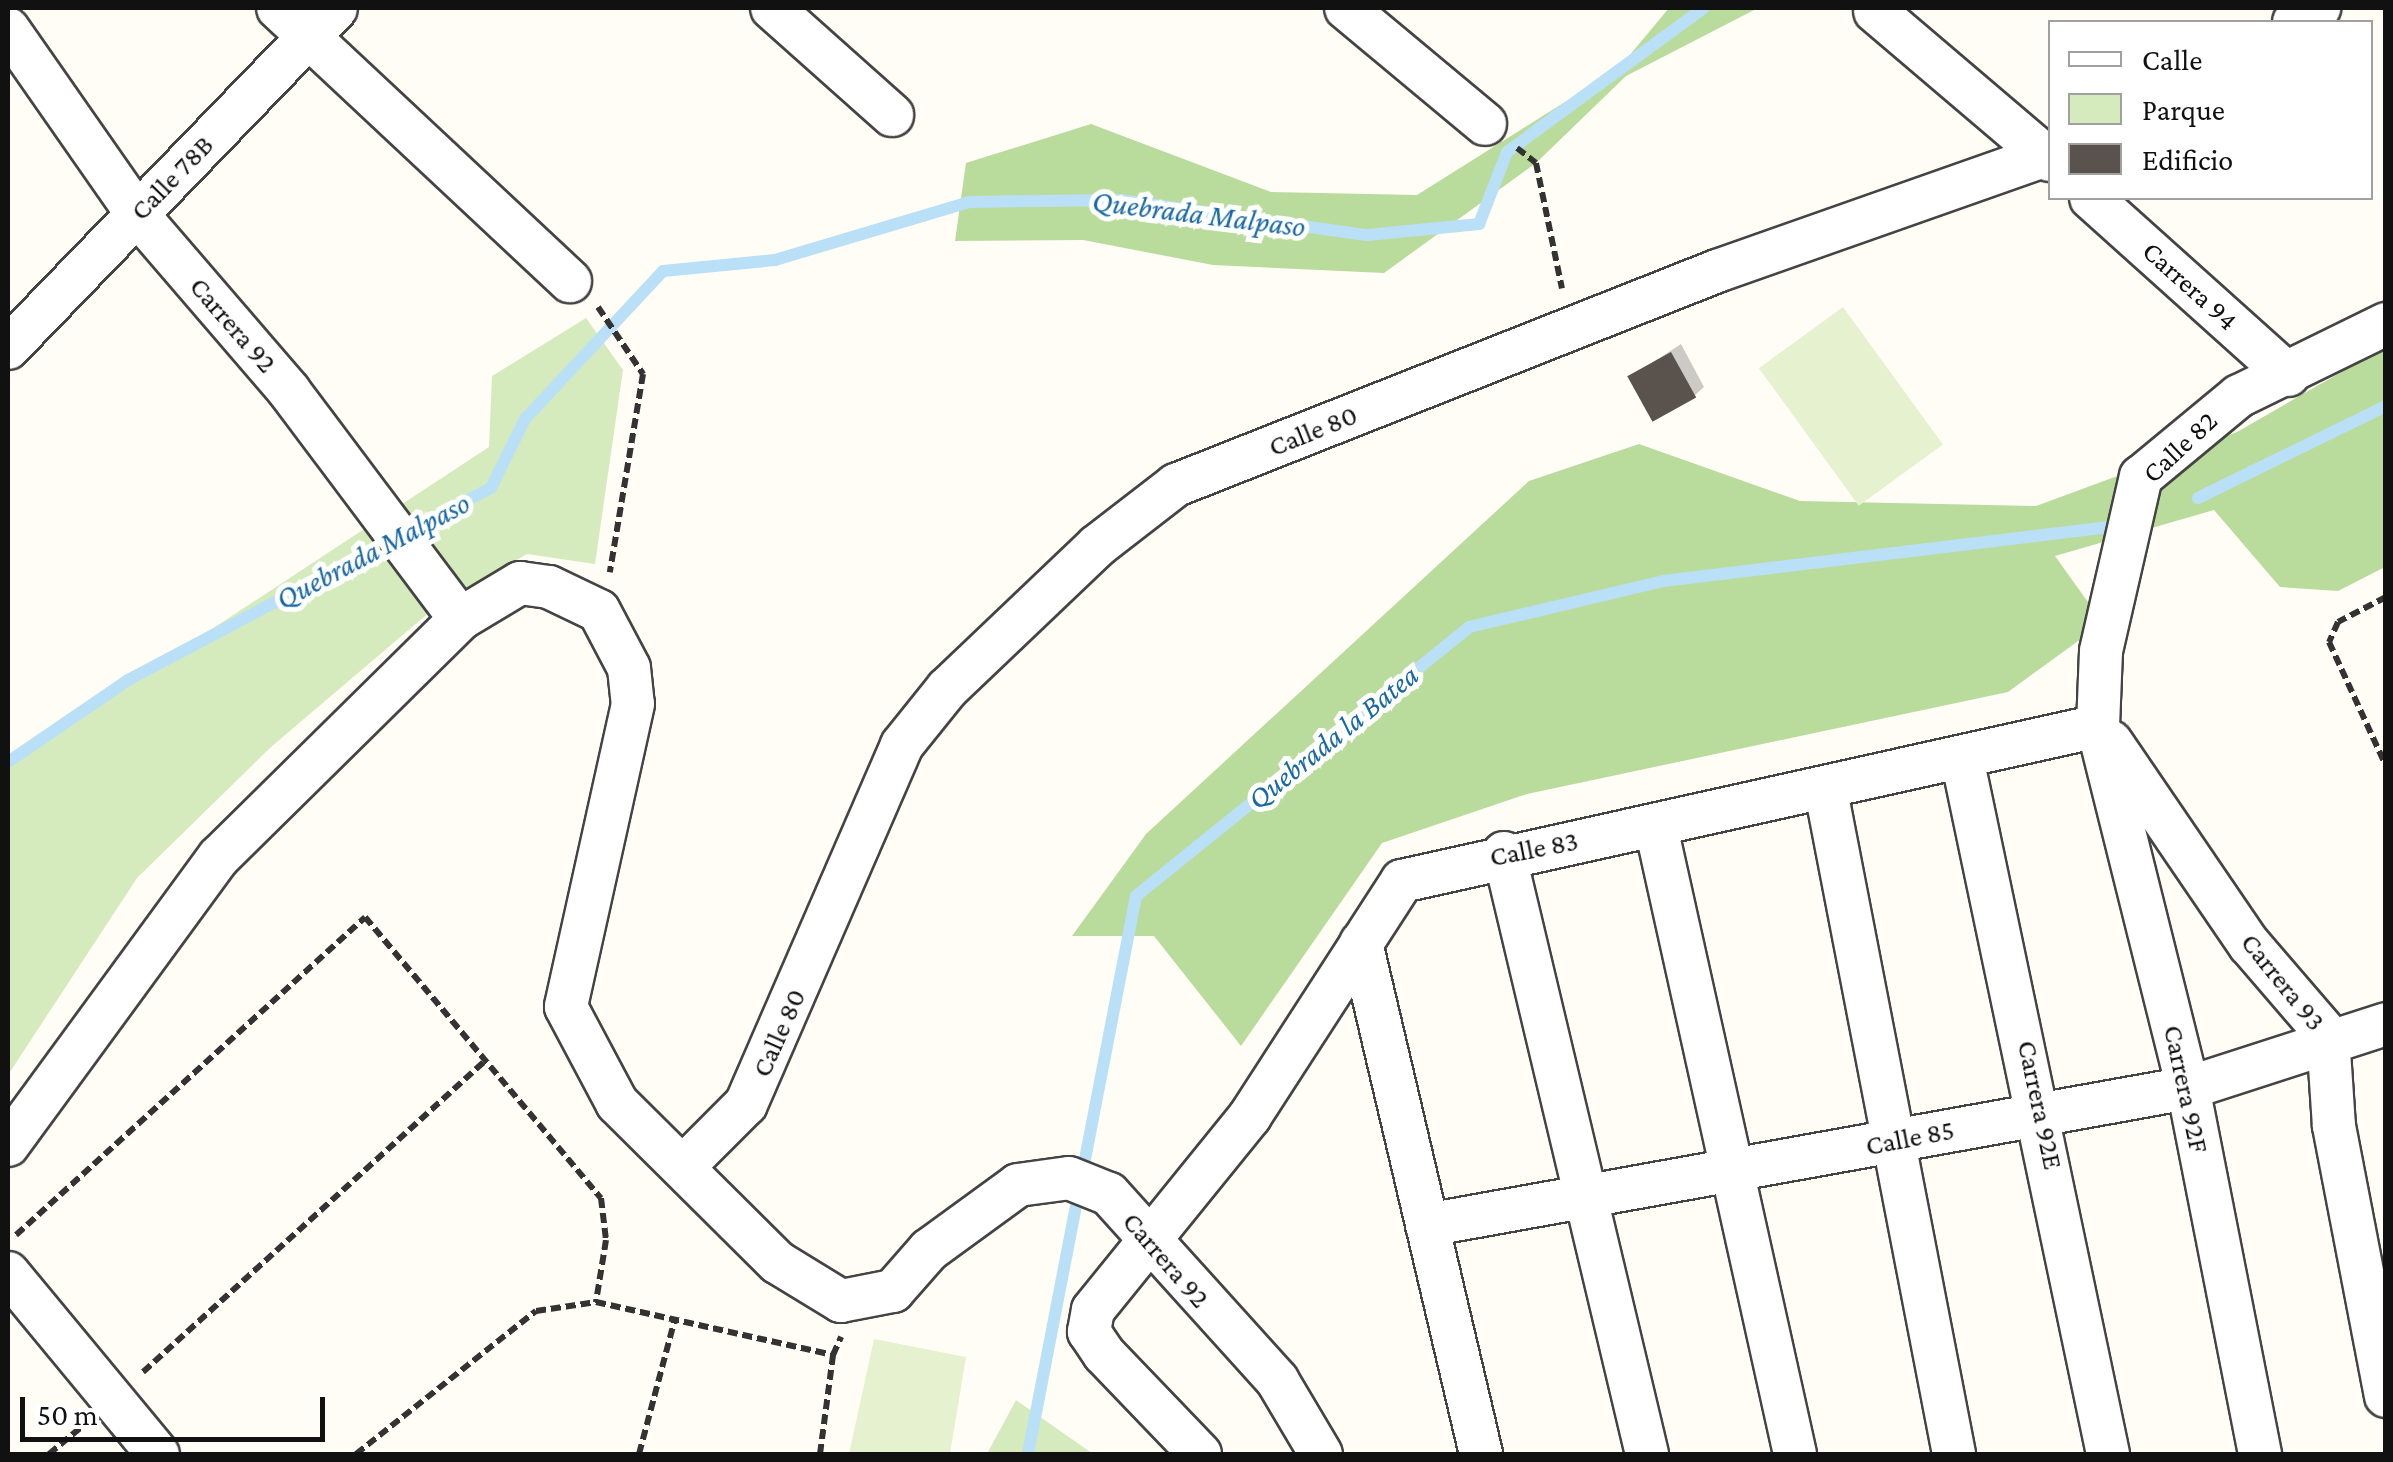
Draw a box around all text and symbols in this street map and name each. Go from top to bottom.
legend [2048,20,2373,200]
text: Calle [2142,43,2202,76]
text: Parque [2142,93,2225,126]
street label: Calle 78B [124,129,220,227]
text: Edificio [2142,143,2233,176]
water label: Quebrada Malpaso [1090,183,1308,245]
street label: Carrera 94 [2135,234,2245,338]
street label: Carrera 92 [182,270,284,380]
street label: Calle 80 [1264,398,1362,464]
street label: Calle 82 [2136,404,2224,490]
water label: Quebrada Malpaso [270,485,476,617]
water label: Quebrada la Batea [1240,657,1426,817]
street label: Calle 83 [1487,824,1581,874]
street label: Carrera 93 [2234,926,2332,1038]
street label: Calle 80 [745,984,813,1082]
street label: Carrera 92F [2156,1022,2216,1156]
street label: Carrera 92E [2010,1037,2070,1173]
street label: Calle 85 [1863,1113,1957,1163]
street label: Carrera 92 [1115,1205,1217,1315]
scale bar [25,1377,330,1439]
text: 50 m [37,1398,98,1431]

